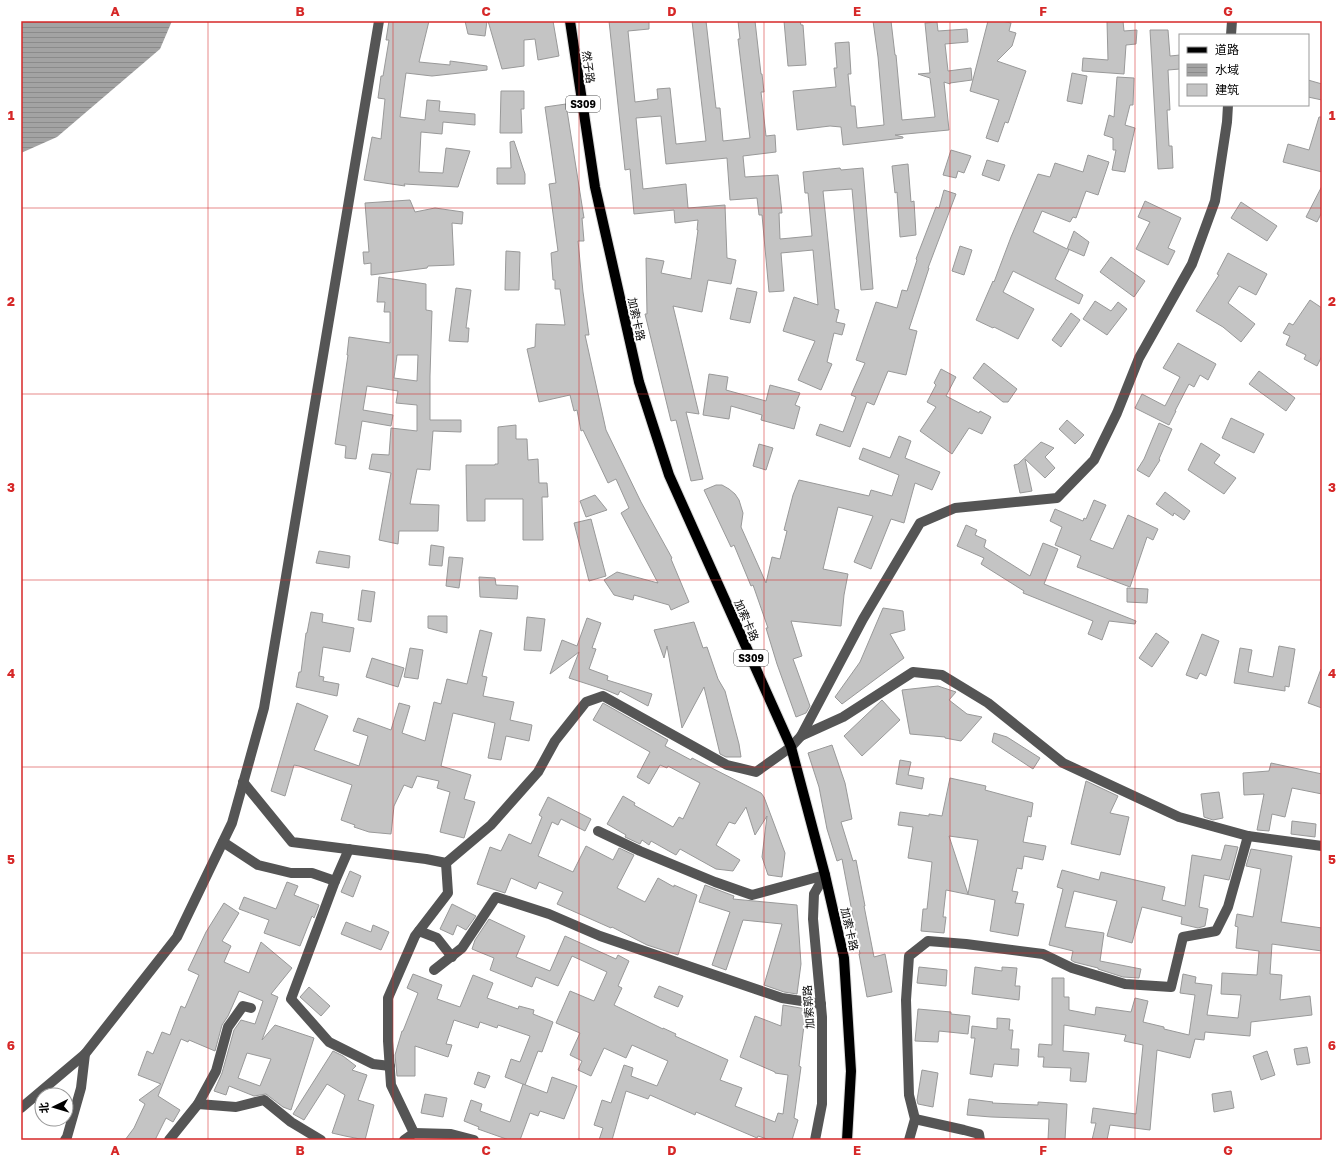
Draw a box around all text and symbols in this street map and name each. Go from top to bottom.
text: A [110,3,120,19]
text: B [295,3,305,19]
text: C [481,3,491,19]
text: D [667,3,677,19]
text: E [853,3,861,19]
text: F [1039,3,1047,19]
text: G [1223,3,1233,19]
legend [1179,34,1309,106]
text: 道路 [1215,42,1239,57]
street label: 然子路 [580,50,598,84]
text: 水域 [1215,62,1239,77]
text: 建筑 [1215,82,1239,97]
road number: S309 [566,96,600,112]
text: 1 [8,107,15,123]
text: 1 [1329,107,1336,123]
text: 2 [7,293,15,309]
text: 2 [1328,293,1336,309]
street label: 加索卡路 [626,296,648,342]
text: 3 [7,479,15,495]
text: 3 [1328,479,1336,495]
street label: 加索卡路 [732,597,762,643]
road number: S309 [734,650,768,666]
text: 4 [7,665,15,681]
text: 4 [1328,665,1336,681]
text: 5 [7,851,15,867]
text: 5 [1328,851,1336,867]
street label: 加索卡路 [839,906,861,952]
street label: 加索郭路 [800,985,816,1029]
text: 6 [7,1037,15,1053]
text: 6 [1328,1037,1336,1053]
north arrow [34,1087,74,1127]
text: 北 [37,1102,50,1114]
text: A [110,1142,120,1158]
text: B [295,1142,305,1158]
text: C [481,1142,491,1158]
text: D [667,1142,677,1158]
text: E [853,1142,861,1158]
text: F [1039,1142,1047,1158]
text: G [1223,1142,1233,1158]

